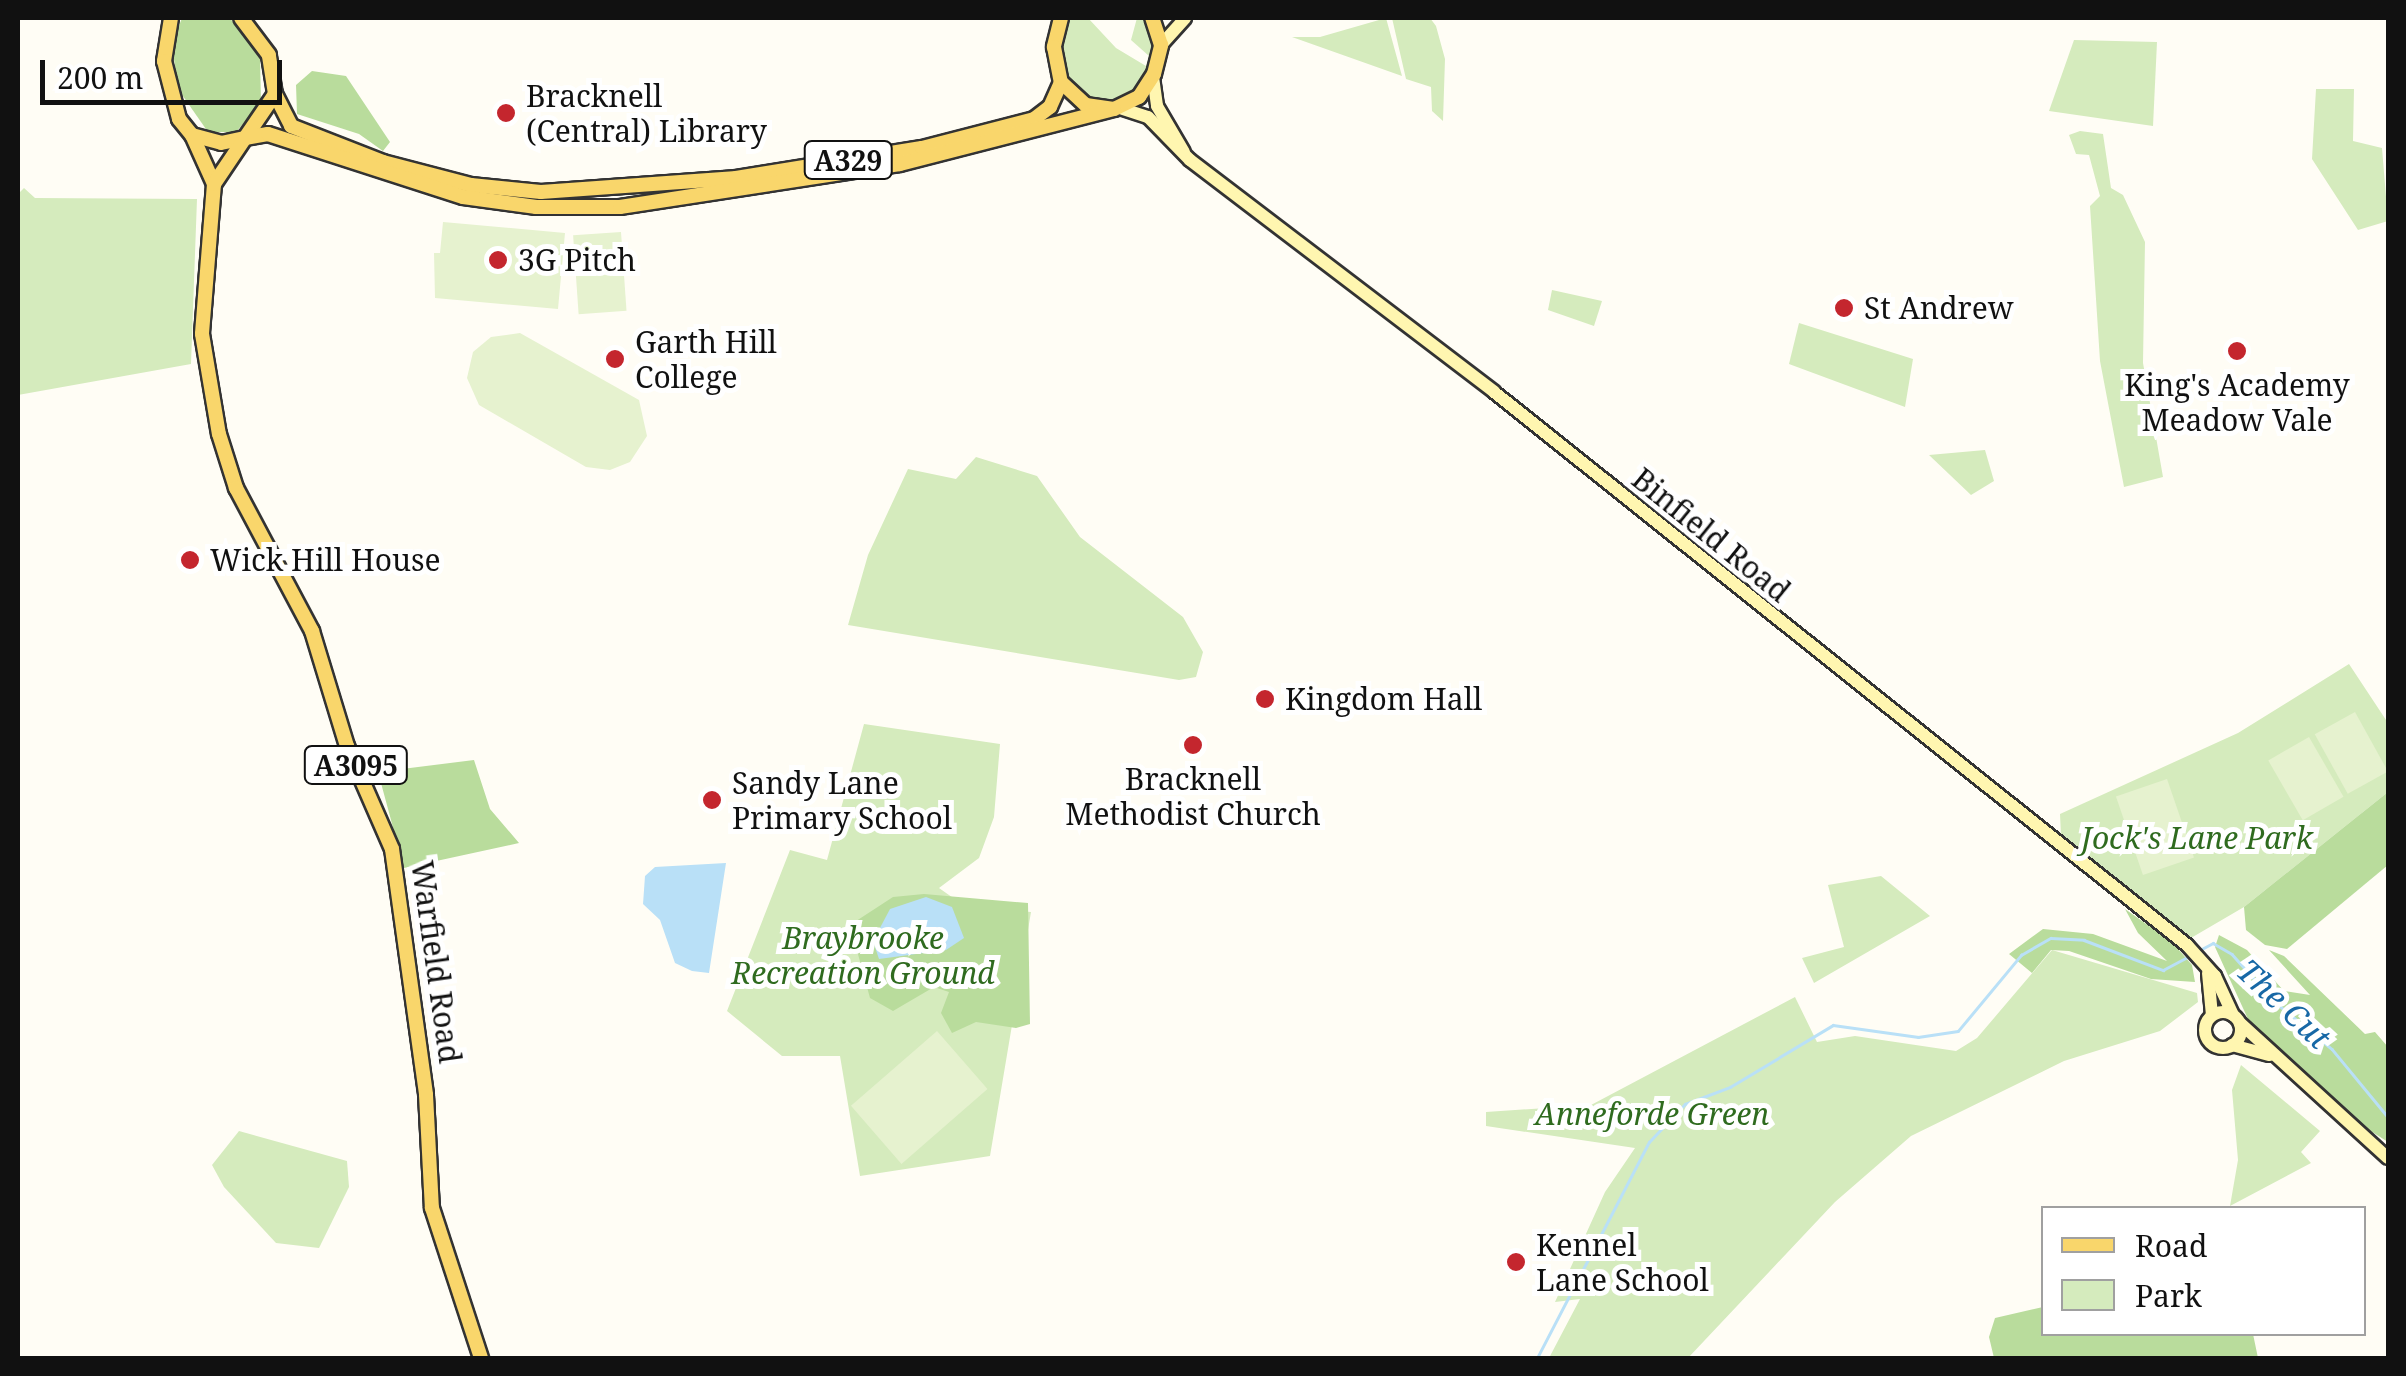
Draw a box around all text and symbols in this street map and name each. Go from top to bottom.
scale bar [45,40,288,102]
text: 200 m [57,57,143,98]
place label: Bracknell (Central) Library [526,78,767,148]
marker: Bracknell (Central) Library [495,102,517,124]
road number: A329 [803,137,893,183]
place label: 3G Pitch [518,242,636,278]
marker: 3G Pitch [487,249,509,271]
place label: St Andrew [1864,290,2014,326]
marker: St Andrew [1833,297,1855,319]
place label: Garth Hill College [635,324,777,394]
marker: King's Academy Meadow Vale [2226,340,2248,362]
marker: Garth Hill College [604,348,626,370]
place label: King's Academy Meadow Vale [2124,367,2350,438]
street label: Binfield Road [1625,460,1797,610]
place label: Wick Hill House [210,542,441,578]
marker: Wick Hill House [179,549,201,571]
place label: Kingdom Hall [1285,681,1482,717]
marker: Kingdom Hall [1254,688,1276,710]
marker: Bracknell Methodist Church [1182,734,1204,756]
road number: A3095 [304,742,408,788]
place label: Bracknell Methodist Church [1065,761,1321,832]
place label: Sandy Lane Primary School [732,765,952,836]
marker: Sandy Lane Primary School [701,789,723,811]
park label: Jock's Lane Park [2081,820,2313,856]
street label: Warfield Road [404,858,468,1066]
park label: Braybrooke Recreation Ground [731,920,995,990]
water label: The Cut [2229,951,2339,1057]
park label: Anneforde Green [1535,1096,1769,1132]
legend [2041,1206,2366,1336]
text: Road [2135,1225,2207,1266]
place label: Kennel Lane School [1536,1227,1709,1298]
marker: Kennel Lane School [1505,1251,1527,1273]
text: Park [2135,1275,2202,1316]

